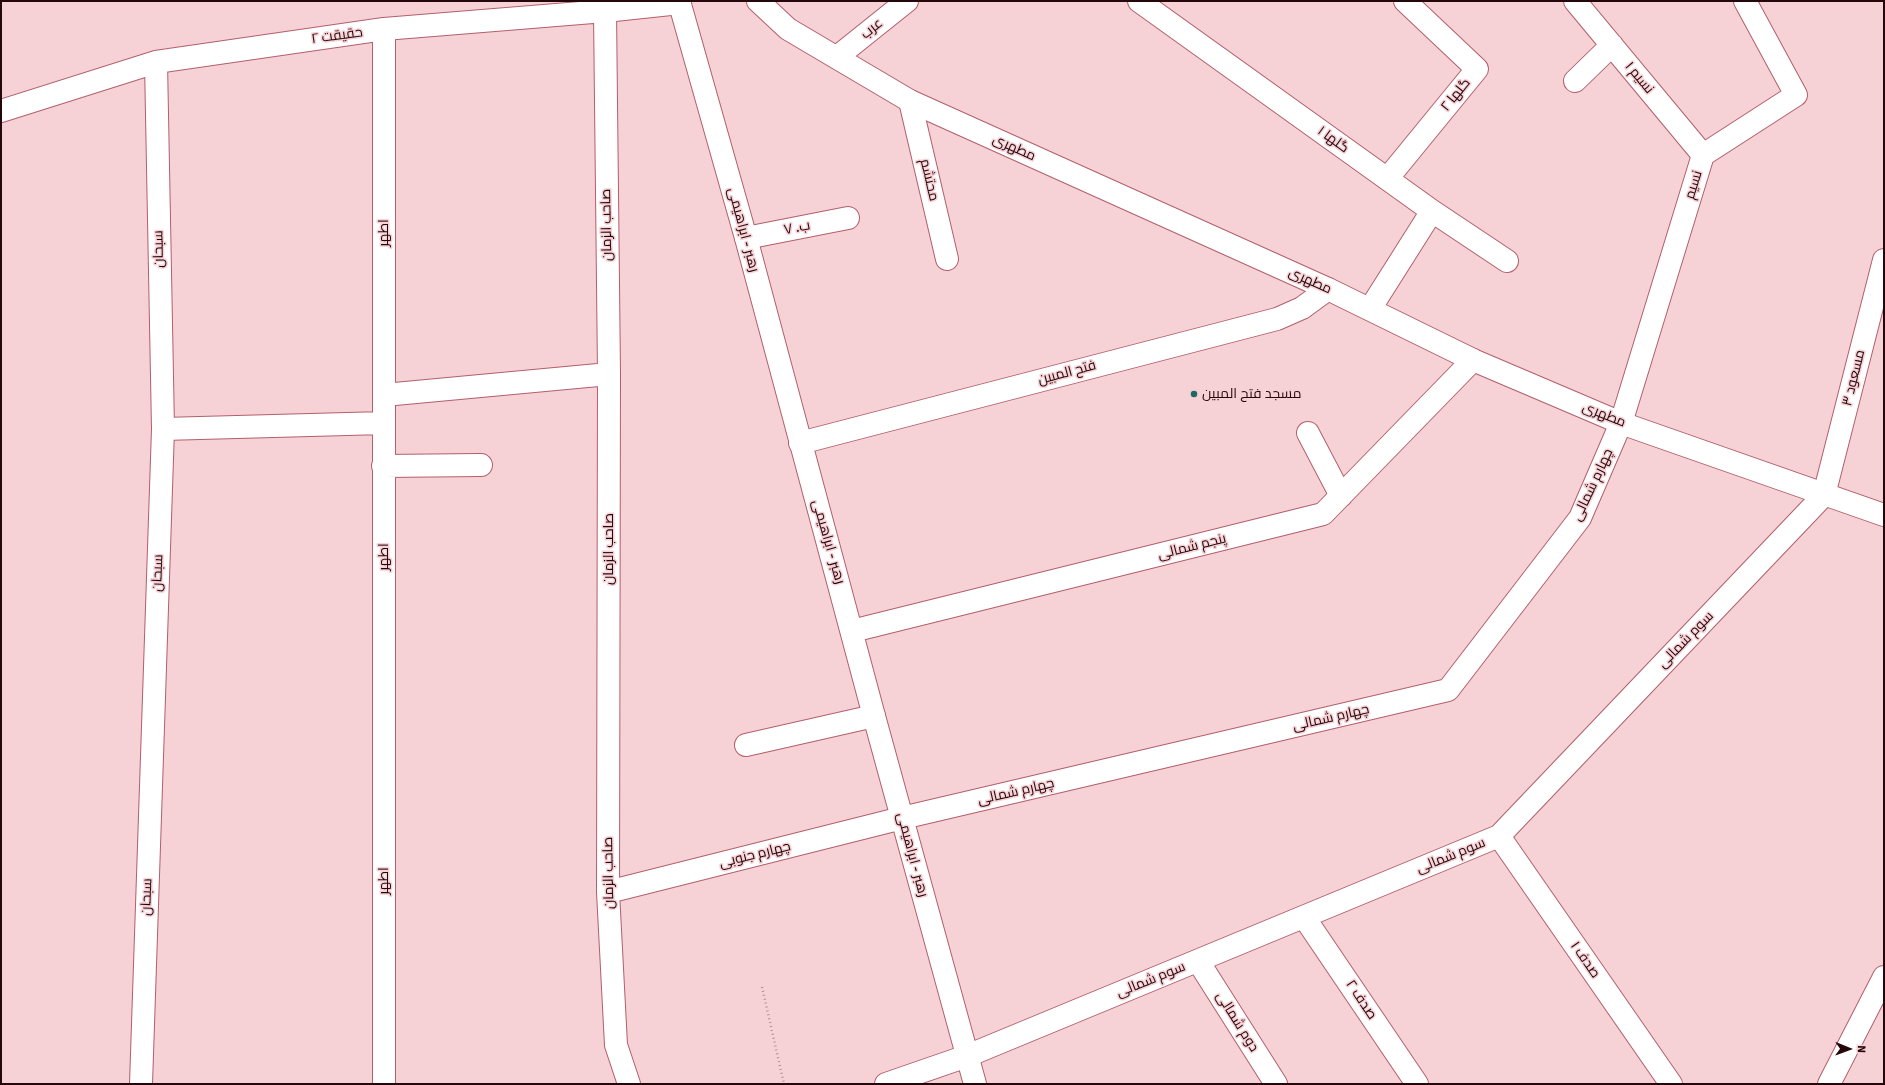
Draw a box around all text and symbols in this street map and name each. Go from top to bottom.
street label: عرب [858,15,886,43]
street label: حقیقت ۲ [310,24,364,48]
street label: نسیم ۱ [1621,59,1657,97]
street label: گلها ۲ [1438,75,1474,115]
street label: گلها ۱ [1314,123,1352,157]
street label: مطهری [990,131,1038,165]
street label: محتشم [916,157,942,203]
street label: نسیم [1682,169,1706,201]
street label: رهبر - ابراهیمی [724,186,762,274]
street label: صاحب الزمان [598,189,616,261]
street label: ب. ۷ [782,217,812,239]
street label: اطهر [376,219,392,247]
street label: سبحان [150,230,168,268]
street label: مطهری [1286,264,1334,298]
street label: مسعود ۳ [1839,348,1869,408]
street label: فتح المبین [1036,357,1098,389]
place label: مسجد فتح المبین [1202,386,1302,402]
marker: مسجد فتح المبین [1189,389,1199,399]
street label: مطهری [1580,399,1628,431]
street label: چهارم شمالی [1569,446,1617,524]
street label: رهبر - ابراهیمی [808,498,848,586]
street label: صاحب الزمان [601,513,617,585]
street label: پنجم شمالی [1156,530,1228,564]
street label: اطهر [376,543,392,571]
street label: سبحان [149,554,167,592]
street label: سوم شمالی [1655,608,1717,672]
street label: چهارم شمالی [1291,701,1371,735]
street label: چهارم شمالی [976,775,1056,809]
street label: رهبر - ابراهیمی [893,811,931,899]
street label: سوم شمالی [1414,835,1488,877]
street label: صاحب الزمان [600,837,618,909]
street label: چهارم جنوبی [718,838,792,872]
street label: اطهر [376,867,392,895]
street label: سبحان [138,878,156,916]
street label: صدف ۱ [1566,938,1604,982]
street label: سوم شمالی [1114,959,1188,1001]
street label: صدف ۲ [1342,977,1380,1023]
street label: دوم شمالی [1212,989,1262,1055]
north arrow [1829,1029,1869,1069]
text: N [1855,1045,1868,1053]

